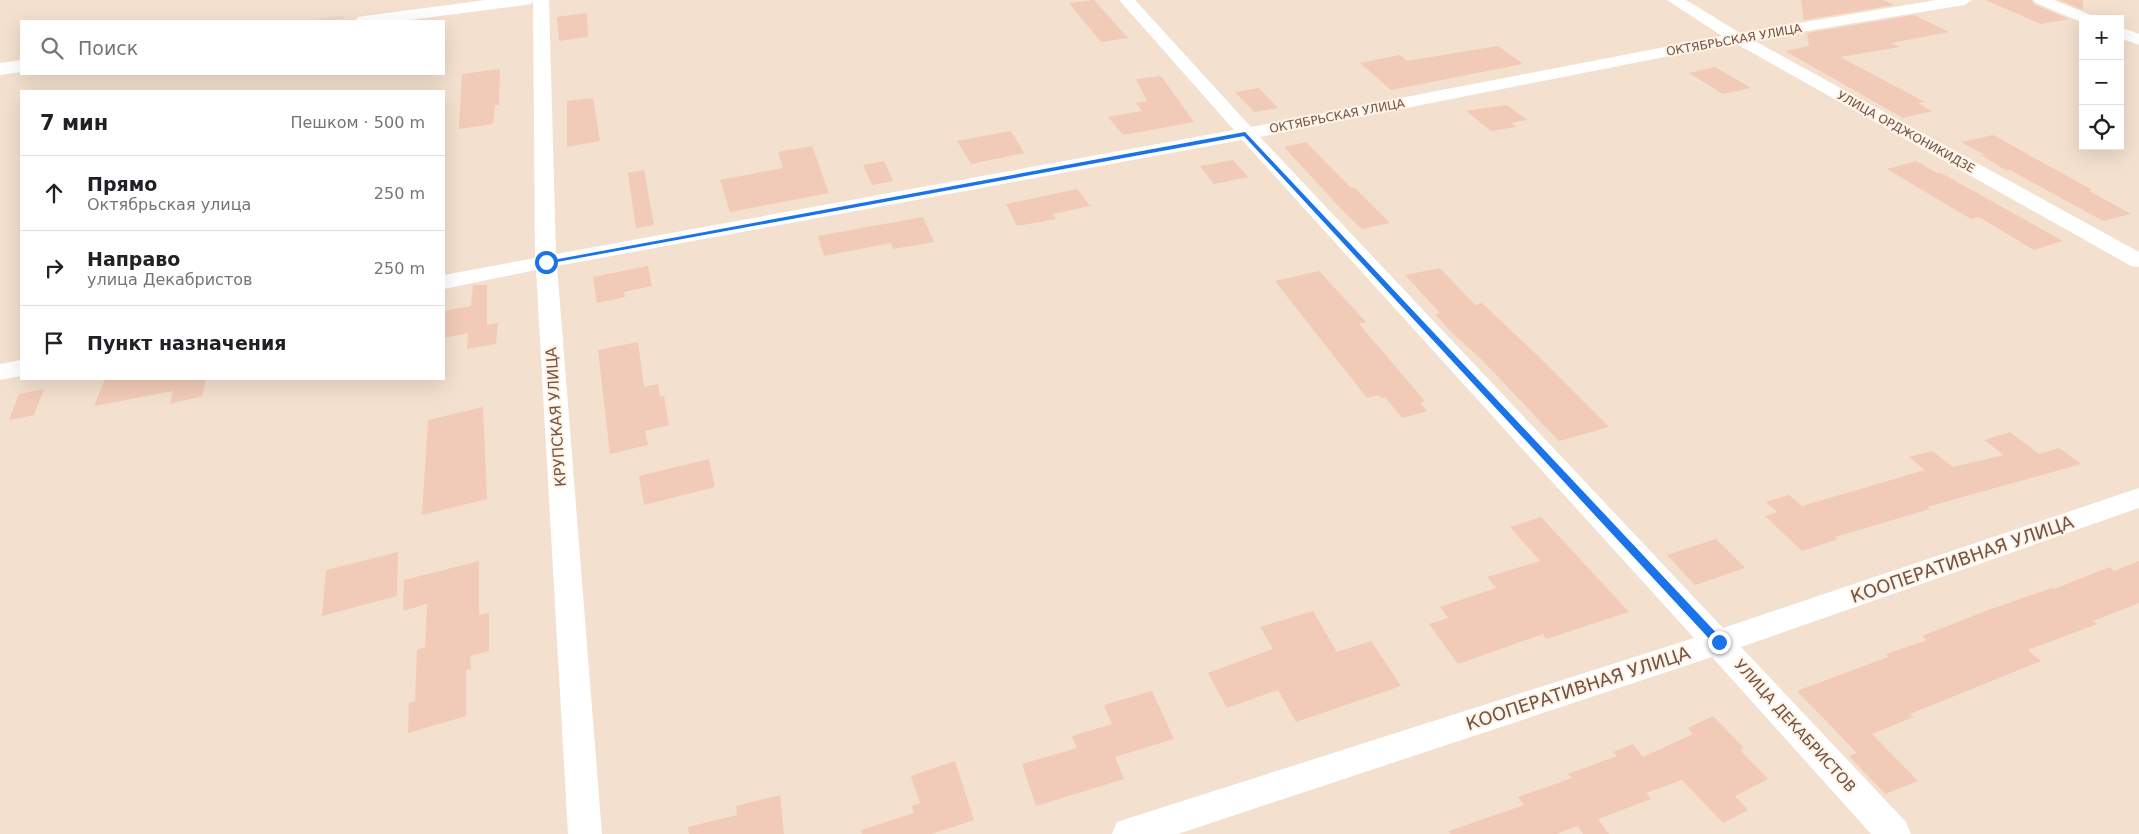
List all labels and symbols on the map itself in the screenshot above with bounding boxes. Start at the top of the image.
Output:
street label: ОКТЯБРЬСКАЯ УЛИЦА [1665,21,1804,59]
street label: УЛИЦА ОРДЖОНИКИДЗЕ [1835,88,1977,176]
street label: ОКТЯБРЬСКАЯ УЛИЦА [1268,96,1407,136]
route start [535,251,558,274]
street label: КРУПСКАЯ УЛИЦА [542,346,570,488]
street label: КООПЕРАТИВНАЯ УЛИЦА [1848,511,2077,607]
route end [1708,631,1731,654]
street label: КООПЕРАТИВНАЯ УЛИЦА [1463,642,1693,734]
street label: УЛИЦА ДЕКАБРИСТОВ [1731,656,1859,796]

